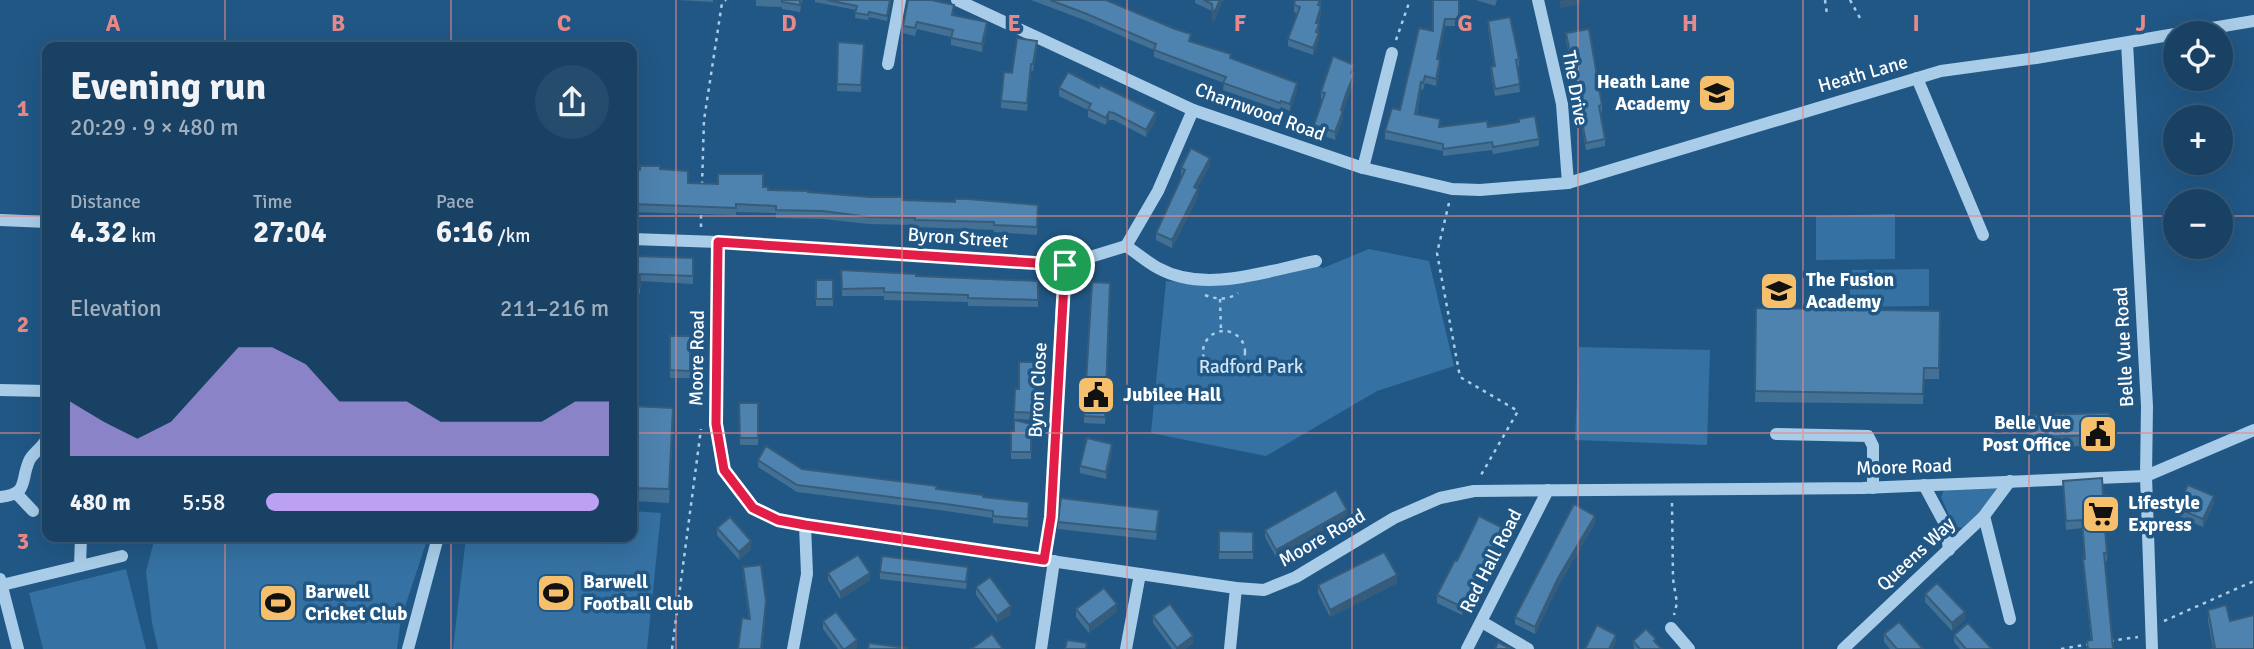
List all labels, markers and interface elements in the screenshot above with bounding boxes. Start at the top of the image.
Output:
text: A [106,9,121,38]
text: B [331,9,345,38]
text: C [557,9,571,38]
text: D [781,9,797,38]
text: E [1007,9,1021,38]
text: F [1234,9,1246,38]
text: G [1457,9,1473,38]
text: H [1682,9,1698,38]
text: I [1912,9,1920,38]
text: J [2136,9,2146,38]
map controls [2163,21,2233,259]
button: locate [2163,21,2233,91]
street label: The Drive [1557,49,1593,127]
street label: Heath Lane [1815,50,1911,98]
text: Evening run [70,63,266,110]
button: share [535,65,609,139]
place label: Heath Lane Academy [1597,70,1691,116]
school or university icon: Heath Lane Academy [1696,72,1738,114]
street label: Charnwood Road [1192,77,1328,147]
text: 1 [17,94,29,123]
button: + [2163,105,2233,175]
text: 20:29 · 9 × 480 m [70,113,239,142]
button: − [2163,189,2233,259]
text: Distance [70,190,141,214]
text: Time [253,190,292,214]
text: Pace [436,190,474,214]
text: 4.32 [70,214,127,251]
text: 27:04 [253,214,327,251]
text: 6:16 [436,214,493,251]
street label: Byron Street [907,223,1009,254]
text: km [127,224,156,248]
text: /km [493,224,530,248]
pin [1035,235,1095,295]
icon: arrive [1046,246,1084,284]
place label: The Fusion Academy [1806,268,1894,314]
school or university icon: The Fusion Academy [1758,270,1800,312]
street label: Belle Vue Road [2109,286,2139,408]
text: Elevation [70,294,162,323]
text: 211–216 m [500,294,609,323]
text: 2 [17,310,29,339]
street label: Moore Road [684,310,710,406]
street label: Byron Close [1024,342,1052,438]
park label: Radford Park [1199,355,1304,379]
public building icon: Jubilee Hall [1075,374,1117,416]
place label: Jubilee Hall [1123,383,1222,407]
place label: Belle Vue Post Office [1982,411,2071,457]
public building icon: Belle Vue Post Office [2077,413,2119,455]
street label: Moore Road [1856,453,1952,481]
text: 480 m [70,488,131,517]
text: 5:58 [182,488,225,517]
place label: Lifestyle Express [2128,491,2200,537]
supermarket icon: Lifestyle Express [2080,493,2122,535]
street label: Moore Road [1274,504,1370,572]
street label: Red Hall Road [1455,505,1527,617]
street label: Queens Way [1872,512,1960,596]
text: 3 [17,527,29,556]
place label: Barwell Football Club [583,570,693,616]
sports icon: Barwell Football Club [535,572,577,614]
place label: Barwell Cricket Club [305,580,407,626]
sports icon: Barwell Cricket Club [257,582,299,624]

